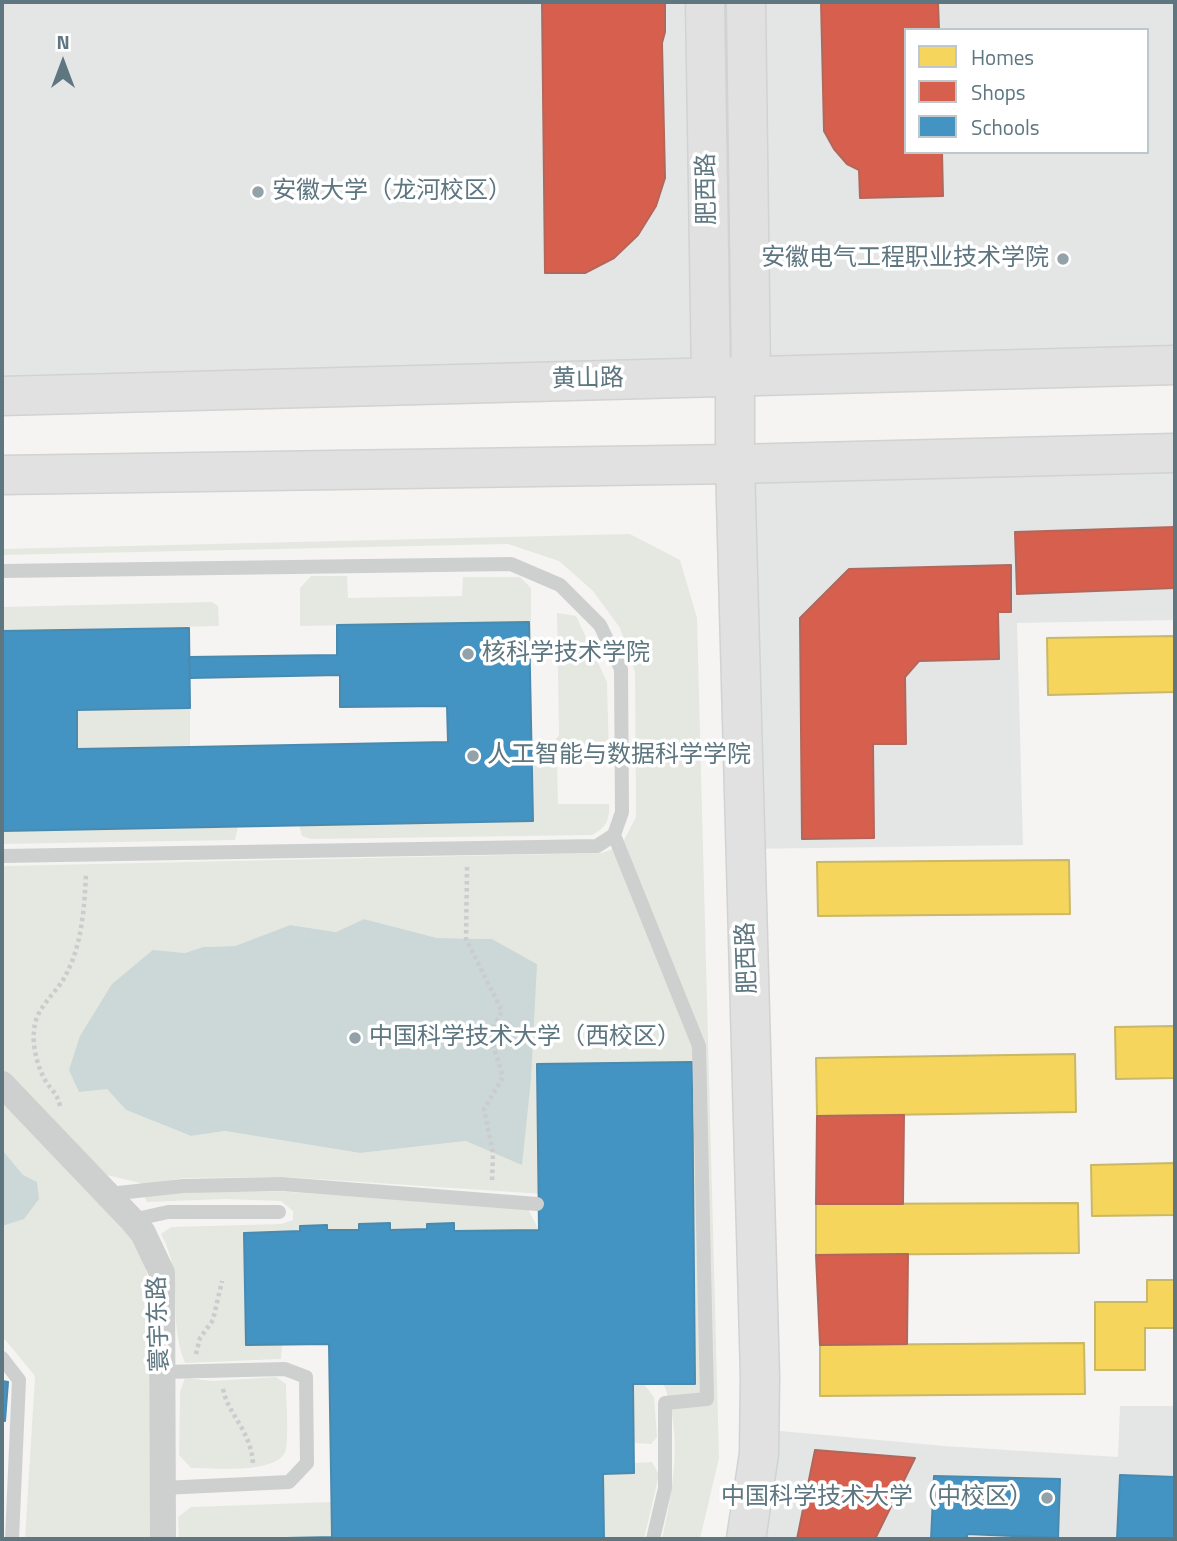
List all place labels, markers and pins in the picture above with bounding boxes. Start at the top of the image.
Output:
place label: 安徽大学（龙河校区） [272,178,512,206]
marker: 安徽大学（龙河校区） [250,184,266,200]
place label: 安徽电气工程职业技术学院 [761,245,1049,273]
marker: 安徽电气工程职业技术学院 [1055,251,1071,267]
place label: 核科学技术学院 [482,640,650,668]
marker: 核科学技术学院 [460,646,476,662]
place label: 人工智能与数据科学学院 [487,742,751,770]
marker: 人工智能与数据科学学院 [465,748,481,764]
place label: 中国科学技术大学（西校区） [369,1024,681,1052]
marker: 中国科学技术大学（西校区） [347,1030,363,1046]
place label: 中国科学技术大学（中校区） [721,1484,1033,1512]
marker: 中国科学技术大学（中校区） [1039,1490,1055,1506]

